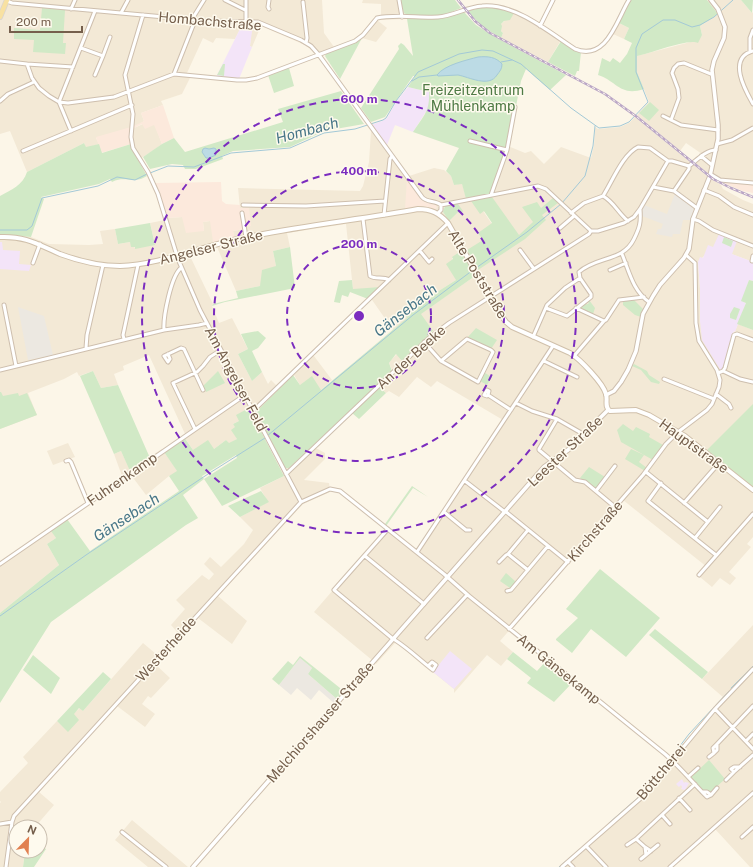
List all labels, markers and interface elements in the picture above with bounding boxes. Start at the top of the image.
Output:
scale bar [10,8,82,34]
street label: Hombachstraße [158,9,262,33]
text: 200 m [16,15,51,29]
park label: Freizeitzentrum Mühlenkamp [422,82,524,114]
text: 600 m [341,92,378,106]
water label: Hombach [274,113,340,147]
text: 400 m [341,164,378,178]
street label: Angelser Straße [158,226,264,268]
street label: Alte Poststraße [445,227,511,321]
text: 200 m [341,237,377,251]
water label: Gänsebach [370,280,440,340]
centre of rings [352,309,366,323]
street label: An der Beeke [373,322,449,392]
street label: Am Angelser Feld [202,324,270,434]
street label: Leester Straße [524,412,606,490]
street label: Hauptstraße [656,416,732,476]
street label: Fuhrenkamp [84,449,160,509]
water label: Gänsebach [90,489,162,545]
street label: Kirchstraße [564,497,626,565]
street label: Westerheide [133,613,199,685]
street label: Am Gänsekamp [514,631,604,707]
street label: Melchiorshauser Straße [263,658,377,786]
street label: Böttcherei [633,741,689,803]
north arrow [8,819,48,859]
text: N [26,823,38,837]

